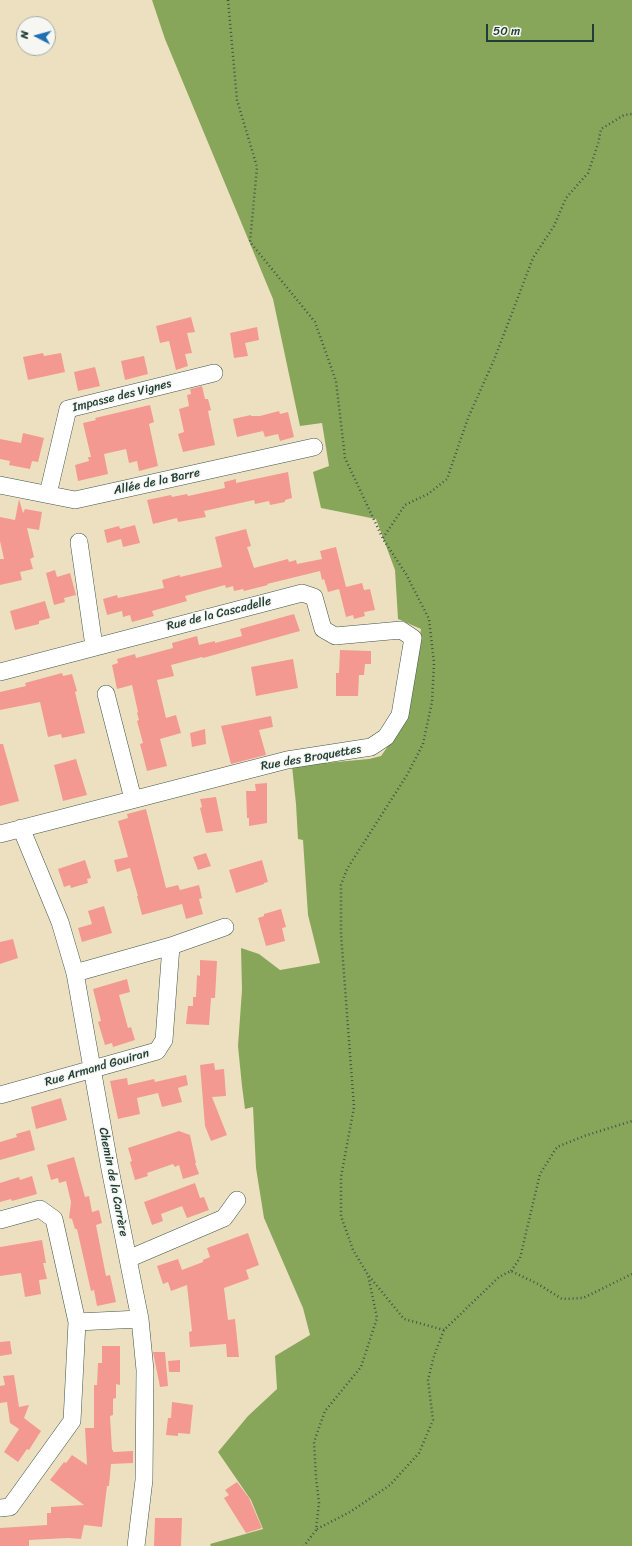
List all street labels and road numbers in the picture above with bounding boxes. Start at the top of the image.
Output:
street label: Impasse des Vignes [71,377,173,415]
street label: Allée de la Barre [112,466,202,498]
street label: Rue de la Cascadelle [165,594,273,634]
street label: Rue des Broquettes [260,742,362,774]
street label: Rue Armand Gouiran [43,1046,151,1090]
street label: Chemin de la Carrère [95,1126,131,1238]

